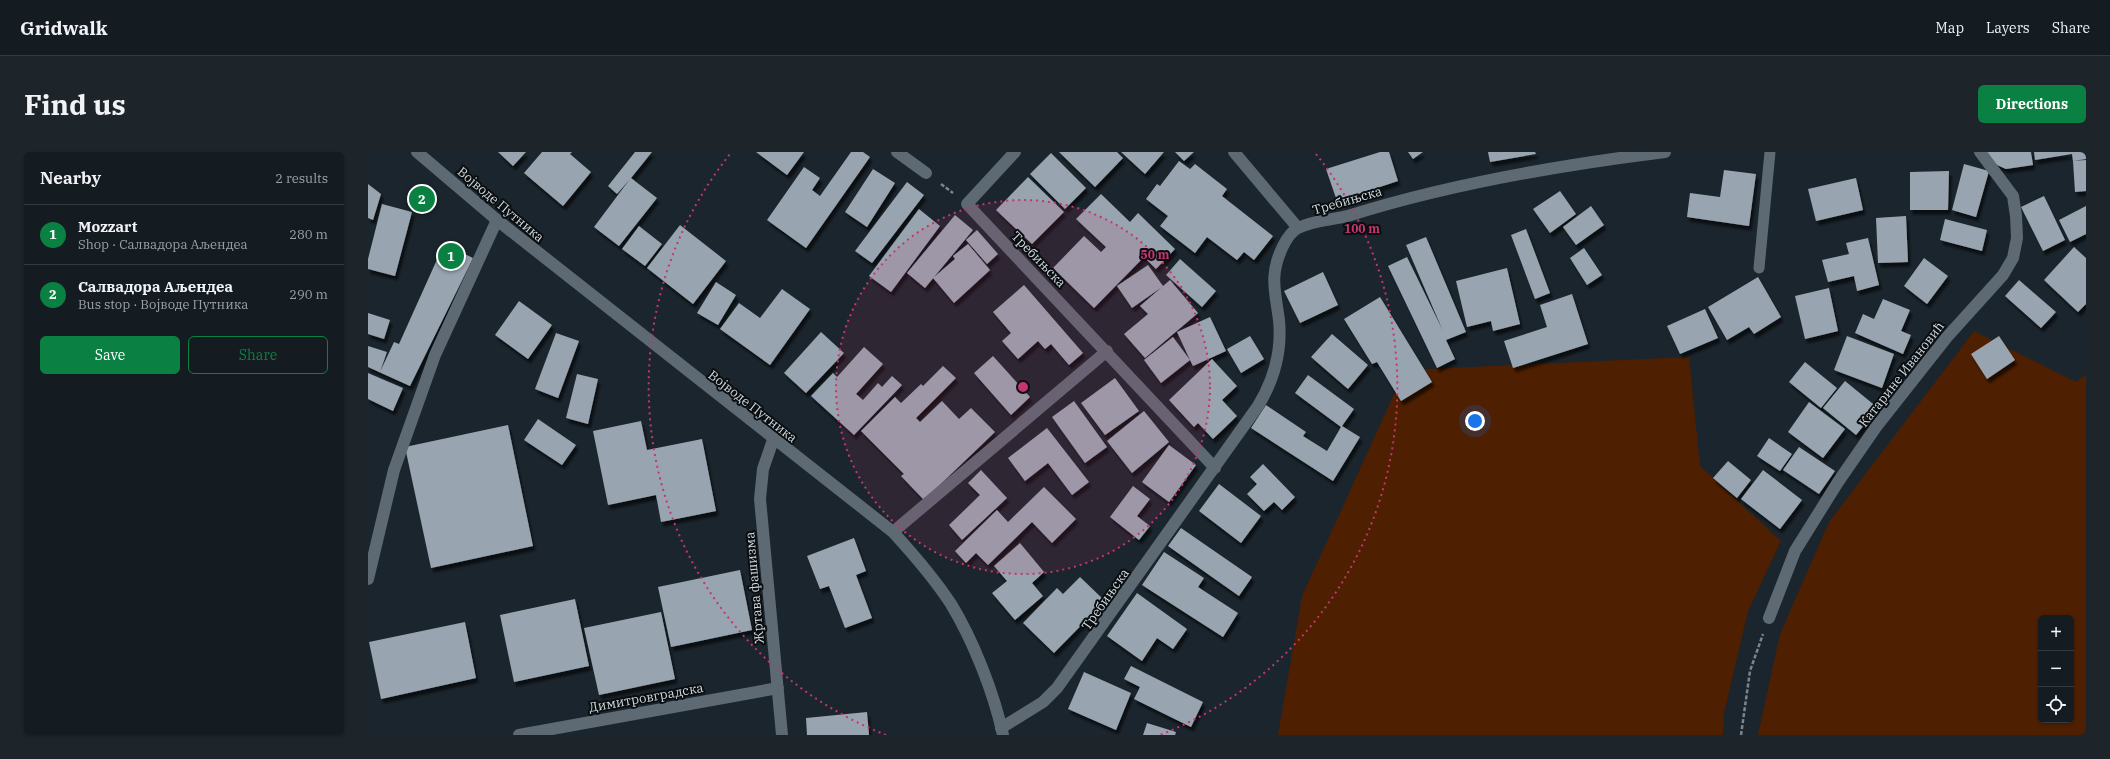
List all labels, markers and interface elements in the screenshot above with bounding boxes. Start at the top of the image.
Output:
text: Gridwalk [20,16,107,40]
text: Map [1936,19,1964,37]
text: Layers [1986,19,2030,37]
text: Share [2052,19,2090,37]
button: Directions [1978,85,2086,123]
text: Find us [24,86,126,123]
street label: Војводе Путника [454,163,548,246]
text: Nearby [40,167,101,189]
text: 2 results [275,170,328,187]
street label: Требињска [1310,182,1384,218]
pin: 2 [409,184,435,214]
text: Mozzart [78,217,137,236]
text: 100 m [1344,221,1380,236]
text: 1 [49,226,57,243]
text: 280 m [289,226,328,243]
street label: Требињска [1008,228,1070,291]
text: Shop · Салвадора Аљендеа [78,236,248,253]
pin: 1 [438,241,464,271]
text: 50 m [1141,247,1170,262]
text: Салвадора Аљендеа [78,277,233,296]
text: 2 [49,286,57,303]
text: 290 m [289,286,328,303]
text: Bus stop · Војводе Путника [78,296,248,313]
street label: Катарине Ивановић [1855,318,1948,430]
button: Save [40,336,180,374]
button: Share [188,336,328,374]
street label: Војводе Путника [705,366,800,446]
centre of rings [1016,380,1030,394]
your location [1465,411,1485,431]
street label: Жртава фашизма [741,531,768,645]
street label: Требињска [1078,565,1133,633]
map controls [2038,615,2074,723]
button: + [2038,615,2074,651]
button: − [2038,651,2074,687]
street label: Димитровградска [587,679,705,716]
button: locate [2038,687,2074,723]

